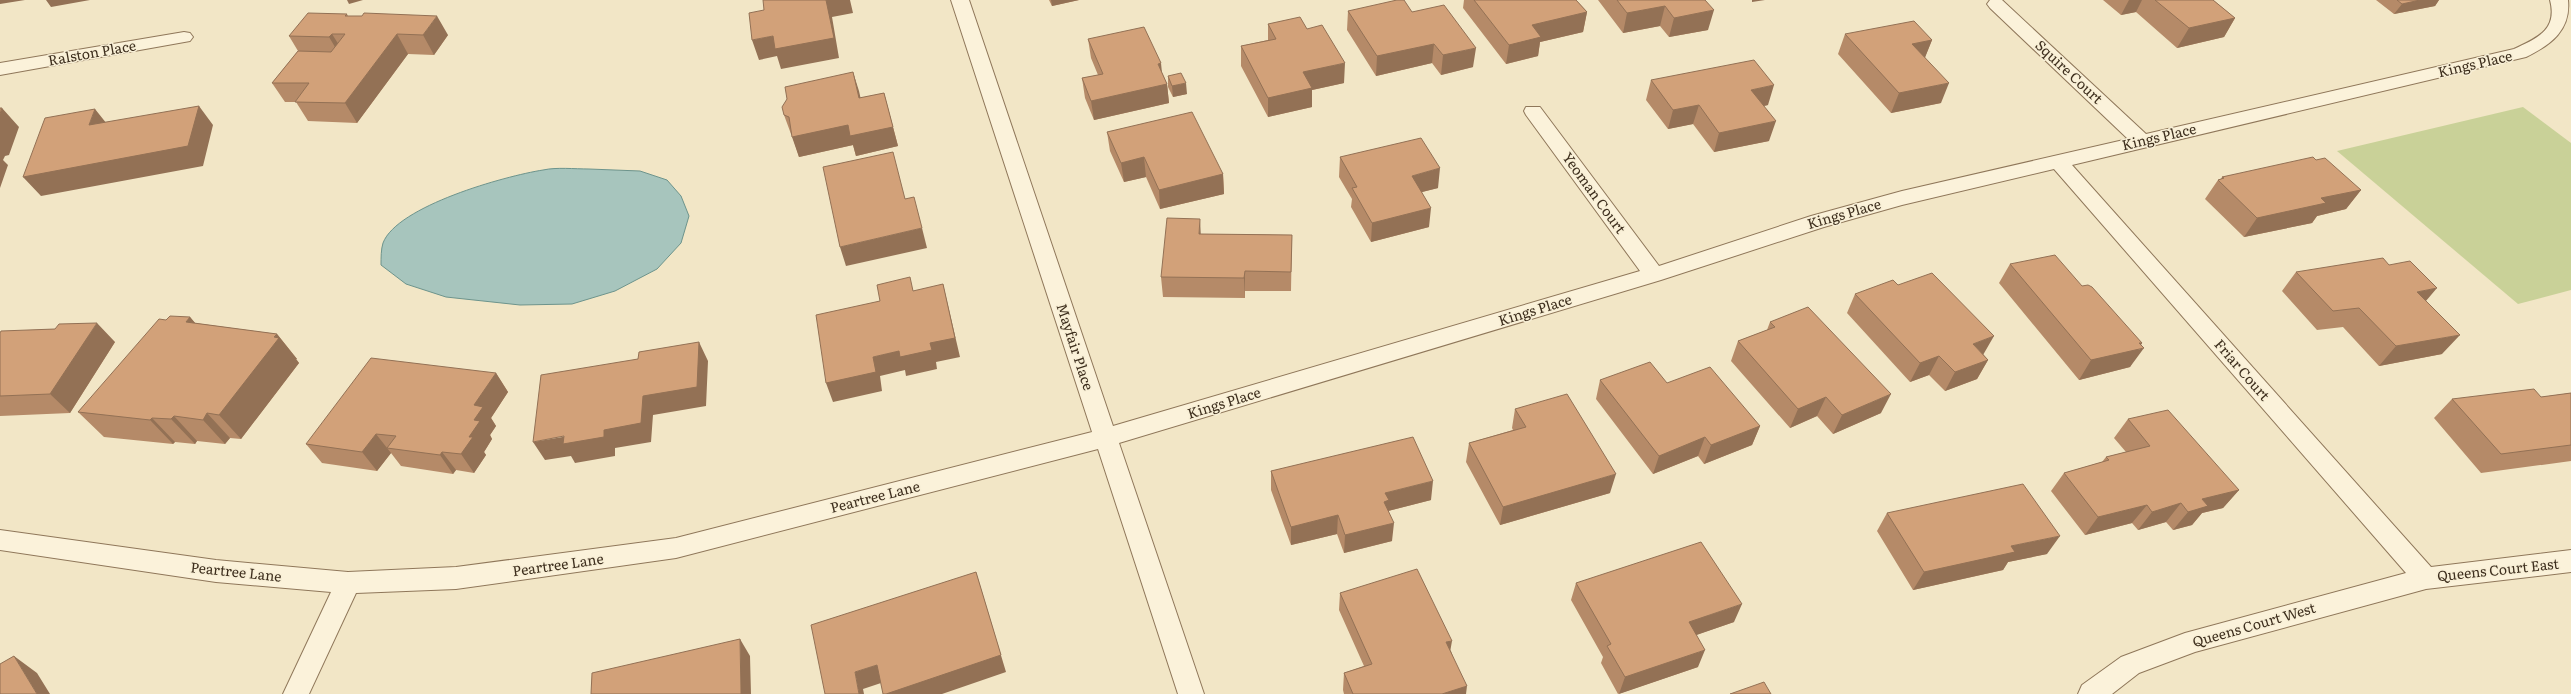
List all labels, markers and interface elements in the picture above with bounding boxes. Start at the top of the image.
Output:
street label: Ralston Place [46,34,137,70]
street label: Squire Court [2031,35,2108,108]
street label: Kings Place [2436,45,2514,81]
street label: Kings Place [2120,118,2198,154]
street label: Yeoman Court [1558,148,1631,237]
street label: Kings Place [1804,193,1883,233]
street label: Kings Place [1495,288,1574,330]
street label: Mayfair Place [1052,301,1099,393]
street label: Friar Court [2210,334,2275,405]
street label: Kings Place [1184,381,1263,423]
street label: Peartree Lane [828,475,922,517]
street label: Peartree Lane [511,548,605,580]
street label: Queens Court East [2436,553,2560,585]
street label: Peartree Lane [189,556,283,586]
street label: Queens Court West [2190,597,2318,651]

